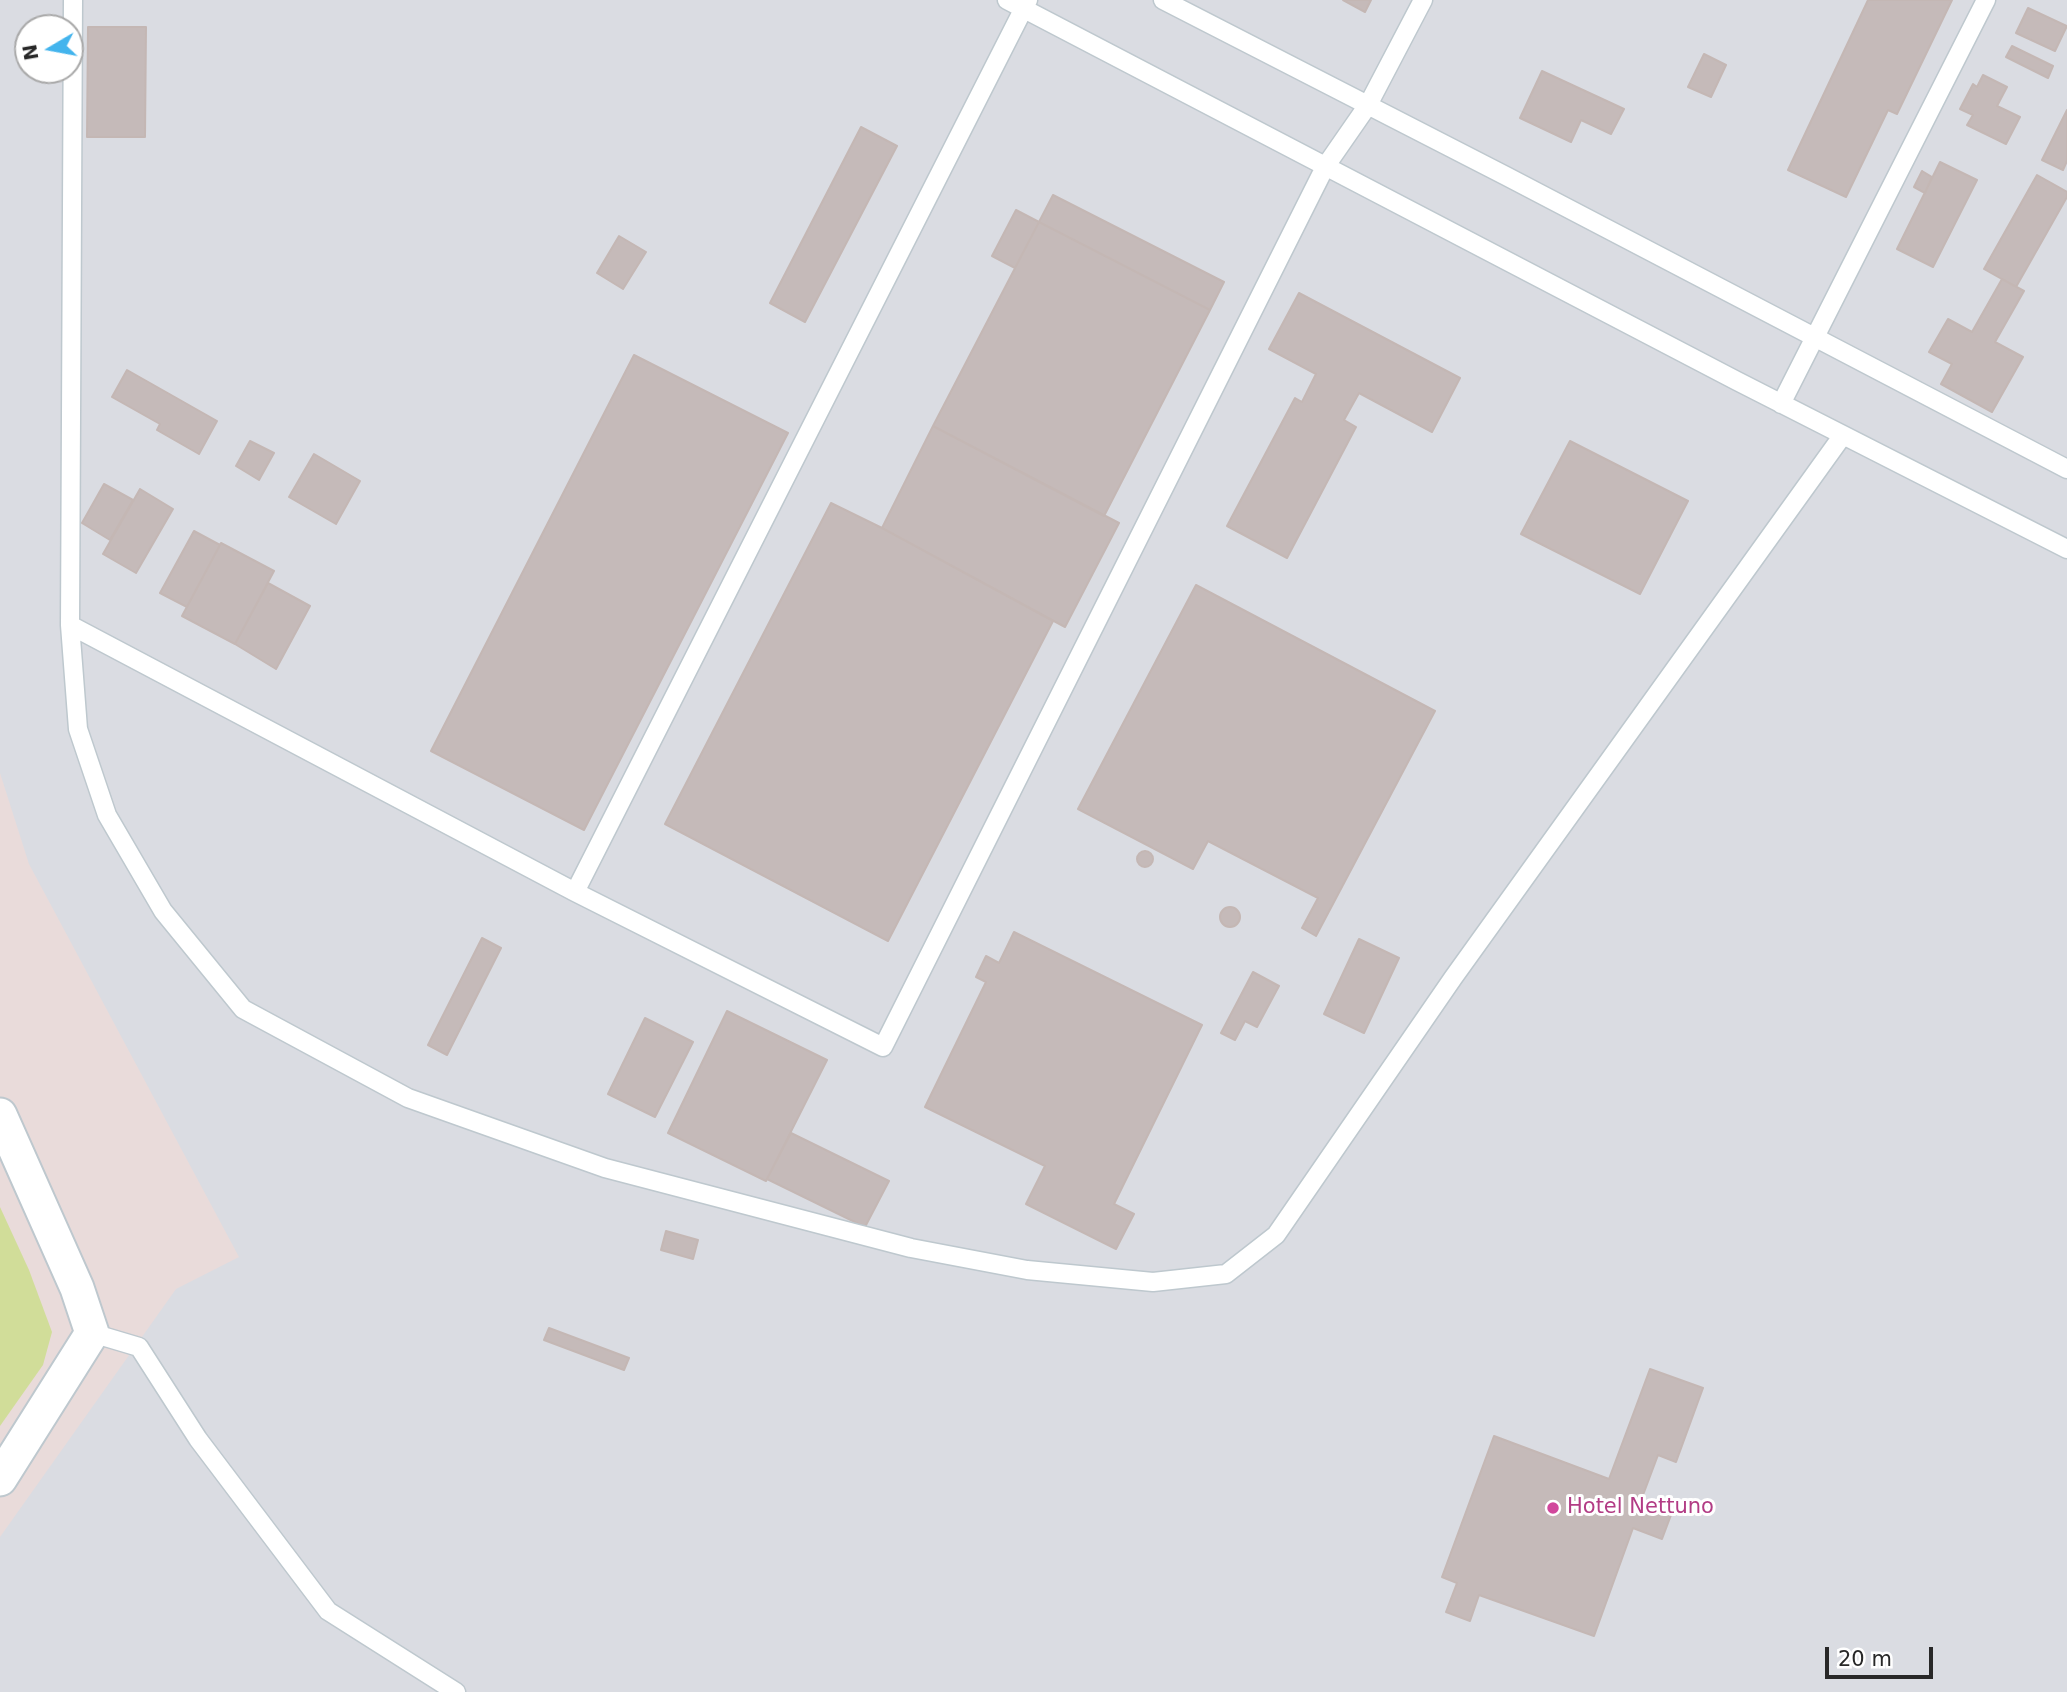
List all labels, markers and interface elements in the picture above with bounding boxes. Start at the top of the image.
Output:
north arrow [14,14,84,84]
text: N [18,43,43,62]
place label: Hotel Nettuno [1567,1495,1714,1521]
marker: Hotel Nettuno [1545,1500,1561,1516]
scale bar [1829,1632,1938,1676]
text: 20 m [1838,1647,1892,1671]

